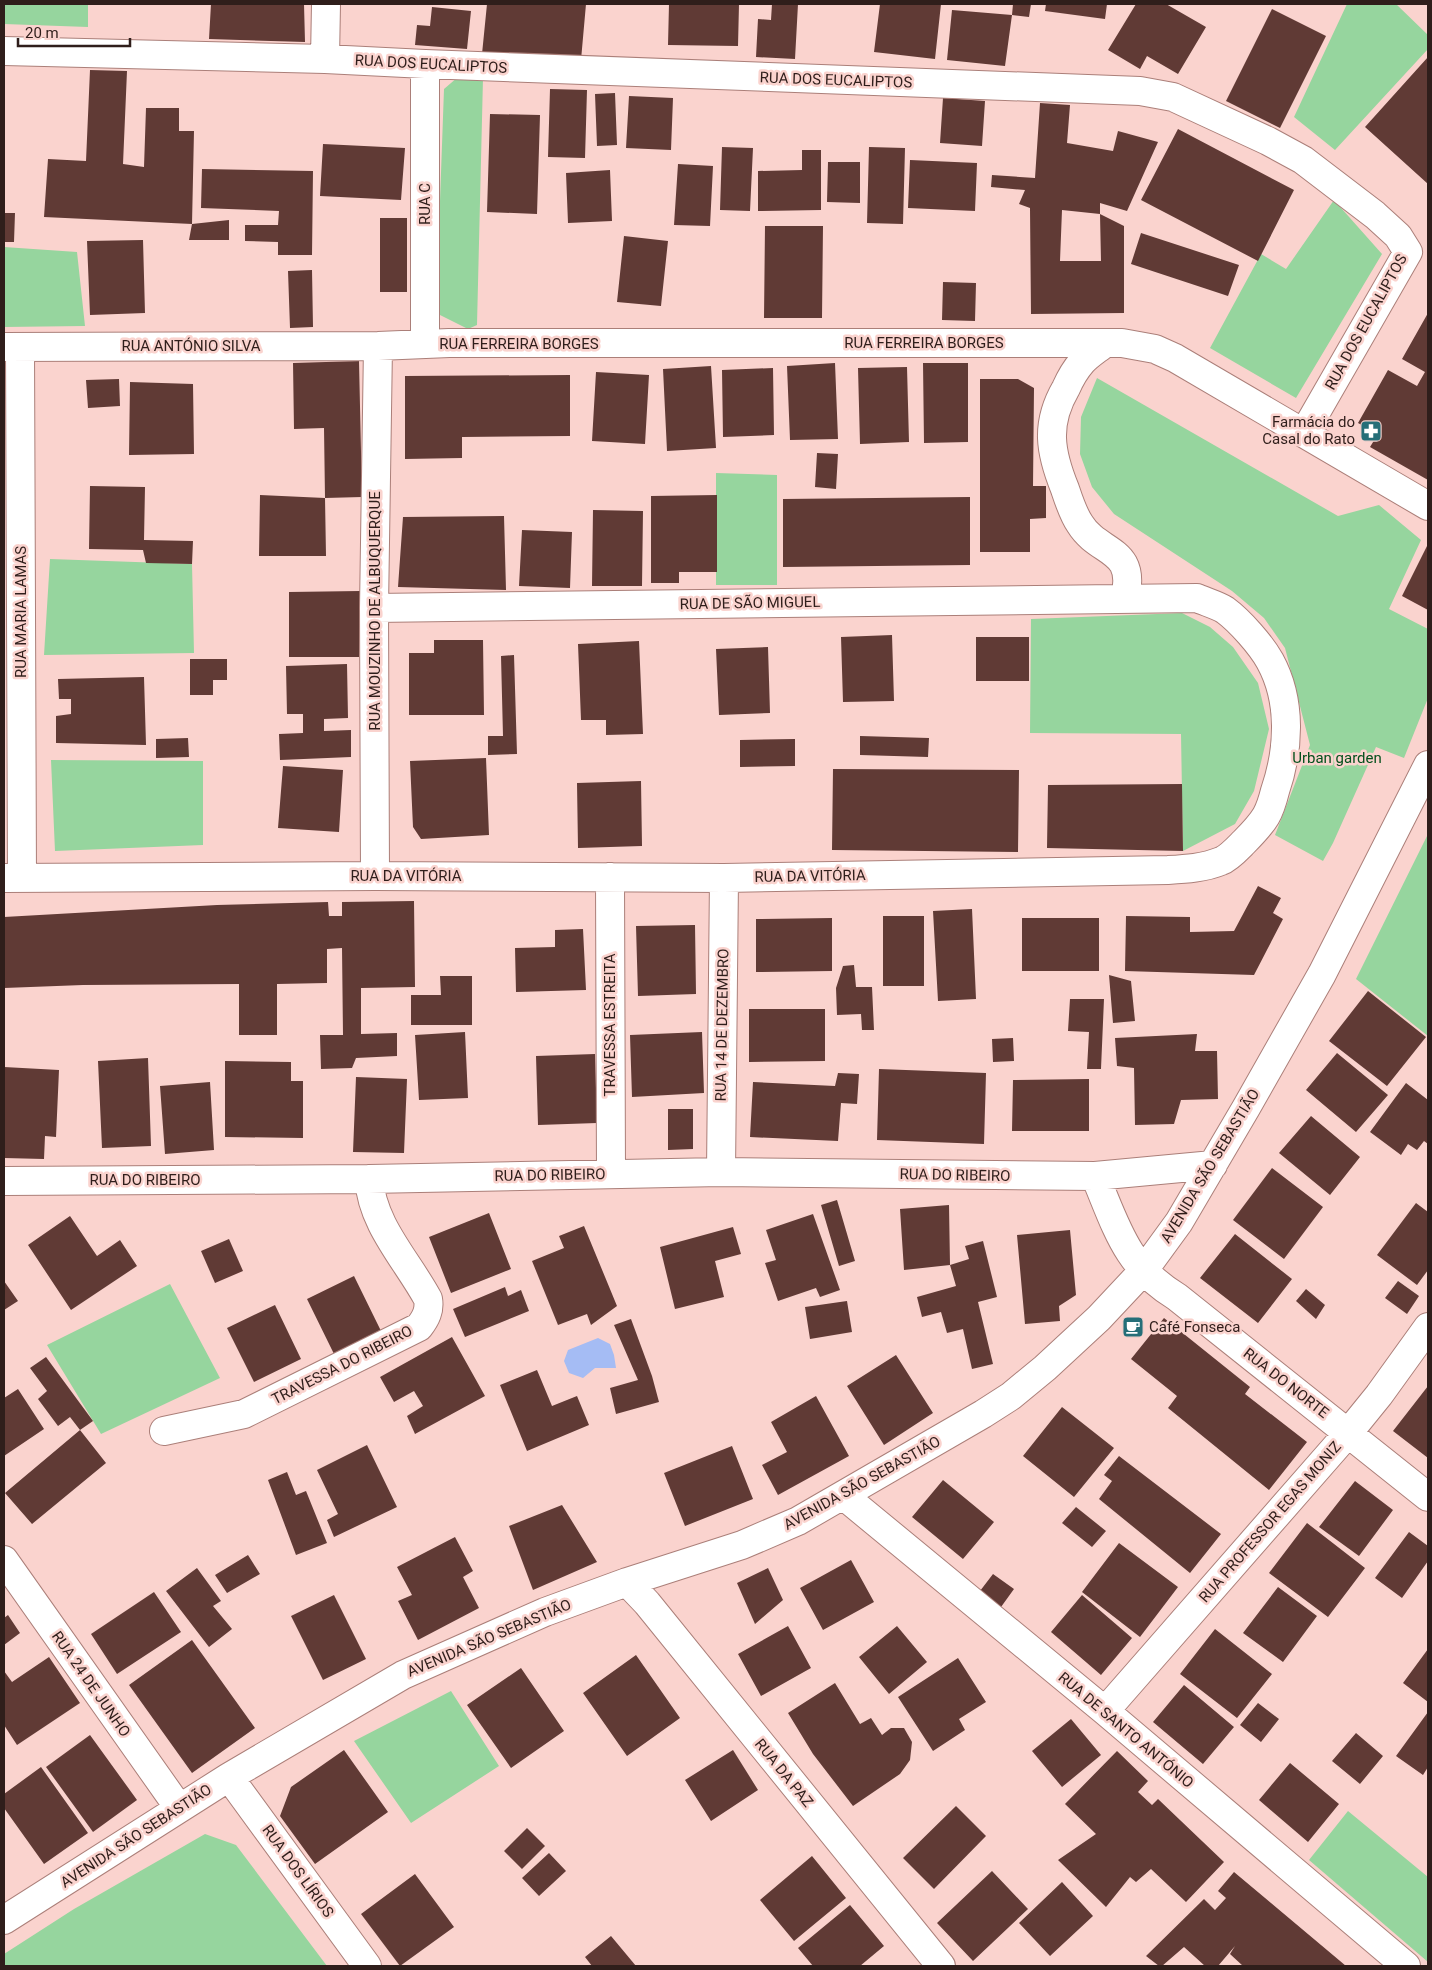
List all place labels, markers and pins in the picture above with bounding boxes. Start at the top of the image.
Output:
place label: Farmácia do Casal do Rato [1262,413,1355,448]
pharmacy icon: Farmácia do Casal do Rato [1359,419,1383,443]
cafe icon: Café Fonseca [1121,1315,1145,1339]
place label: Café Fonseca [1149,1318,1240,1336]

